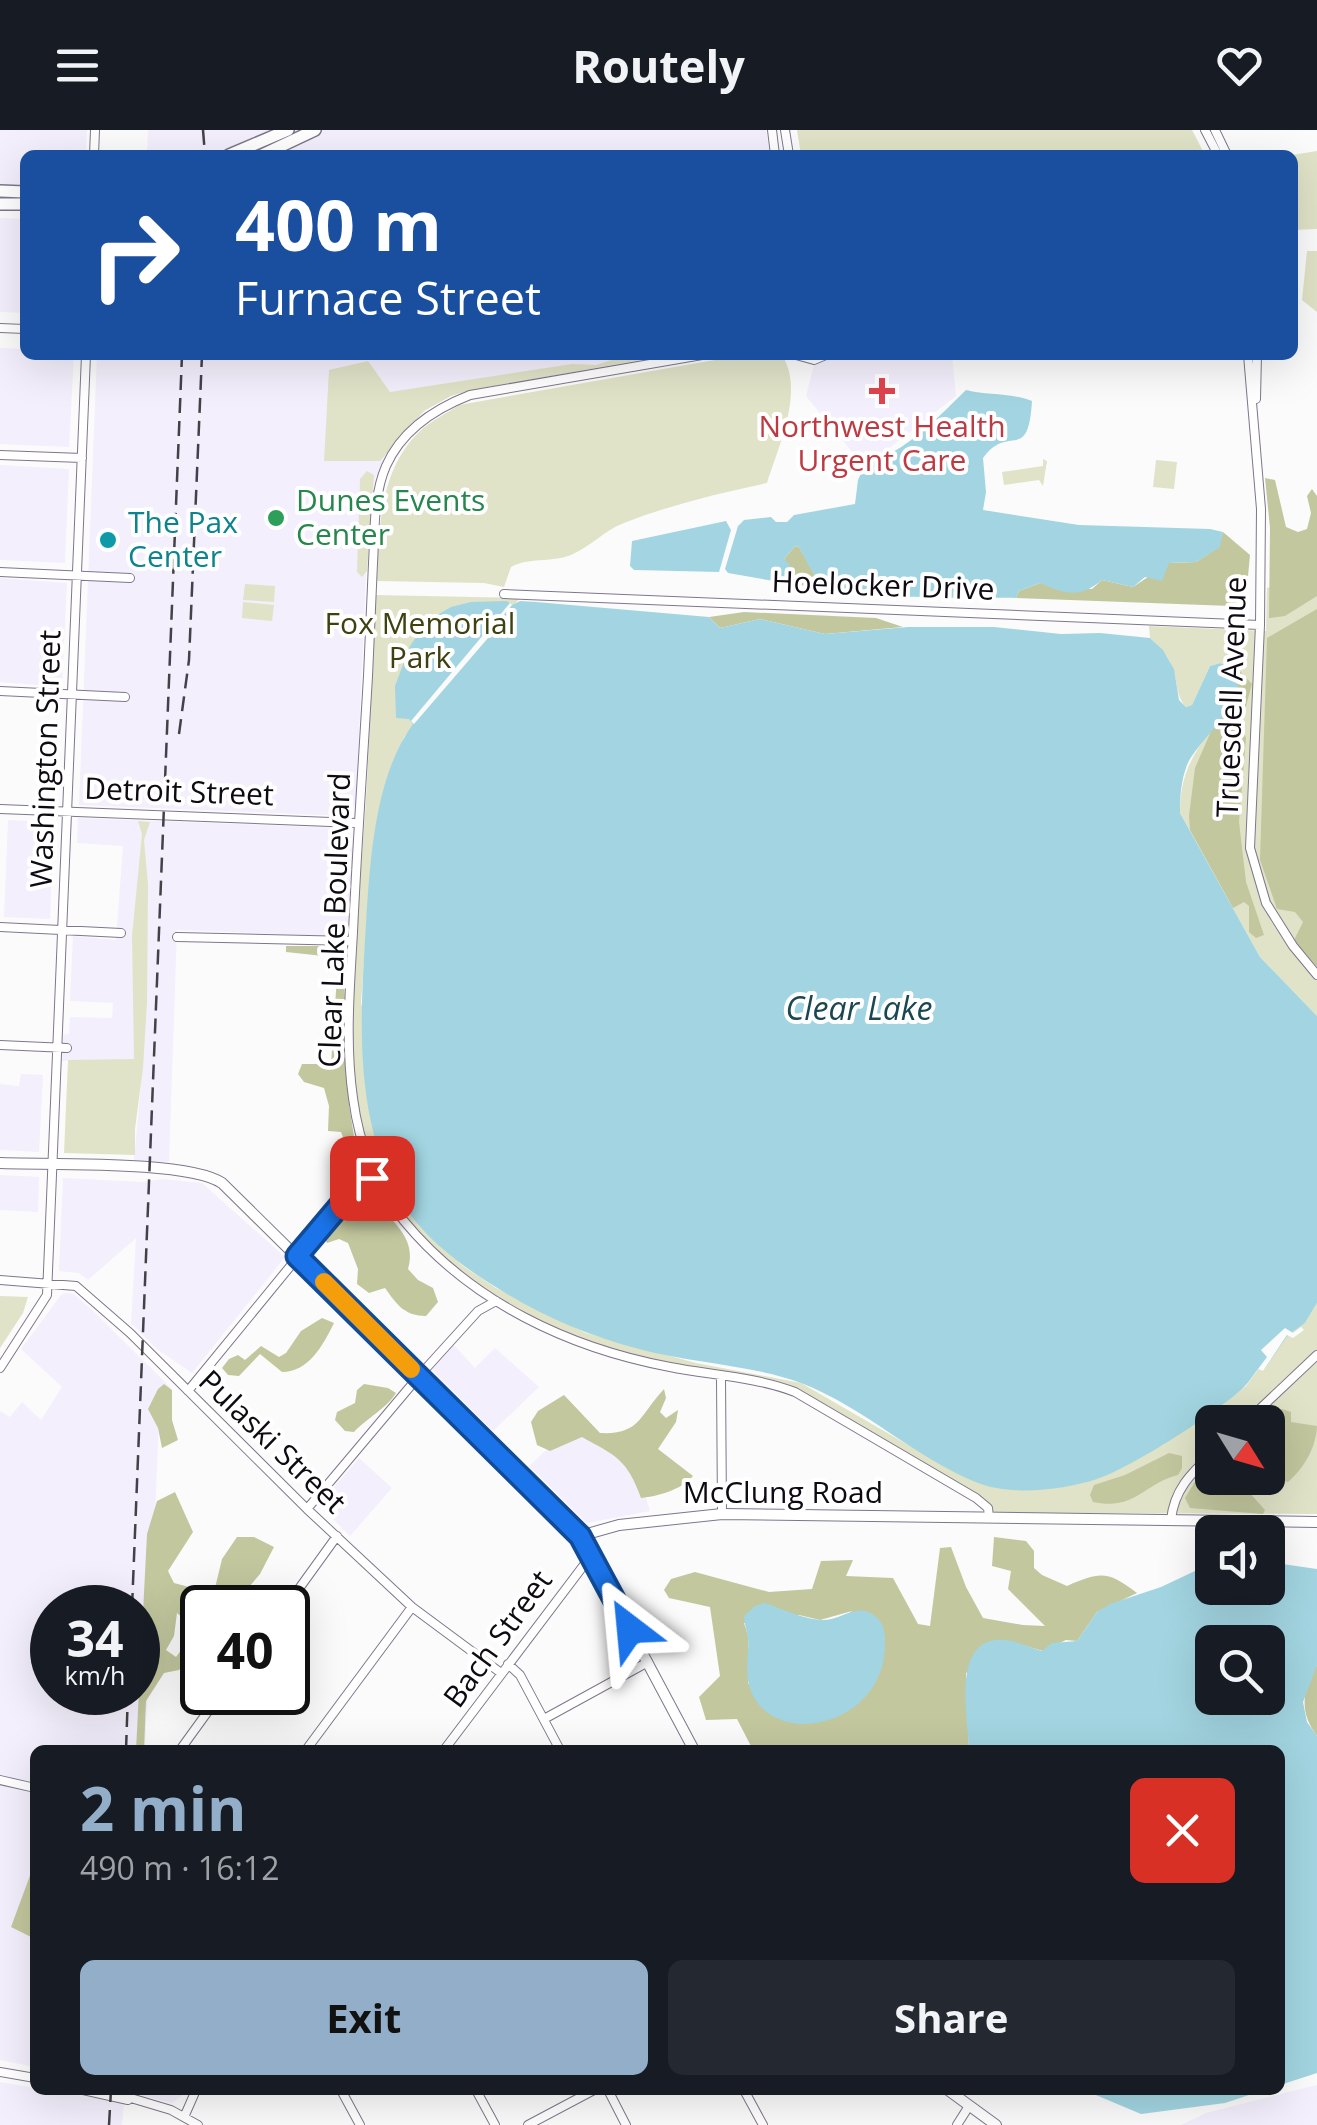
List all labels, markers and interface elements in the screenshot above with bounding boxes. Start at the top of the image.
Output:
text: Routely [572,35,745,96]
icon: menu [50,38,105,93]
icon: heart [1212,38,1267,93]
text: 400 m [235,176,442,272]
icon: right [70,190,200,320]
text: Furnace Street [235,267,541,328]
marker: Northwest Health Urgent Care [869,378,895,404]
place label: Northwest Health Urgent Care [758,405,1006,480]
place label: Dunes Events Center [296,479,485,554]
place label: The Pax Center [128,501,238,576]
marker: Dunes Events Center [265,507,287,529]
marker: The Pax Center [97,529,119,551]
street label: Hoelocker Drive [771,560,995,609]
street label: Truesdell Avenue [1206,576,1255,818]
park label: Fox Memorial Park [325,602,515,677]
street label: Washington Street [20,629,69,889]
street label: Detroit Street [84,767,274,814]
street label: Clear Lake Boulevard [308,772,359,1068]
water label: Clear Lake [786,986,932,1029]
pin [330,1136,415,1221]
icon: arrive [345,1151,400,1206]
street label: Pulaski Street [190,1360,356,1522]
north arrow [1195,1405,1285,1495]
map controls [1195,1405,1285,1715]
street label: McClung Road [683,1471,883,1512]
button: sound [1195,1515,1285,1605]
street label: Bach Street [433,1561,561,1715]
position arrow [578,1577,682,1681]
speed limit sign: 40 [180,1585,310,1715]
text: 34 [66,1604,124,1672]
button: search [1195,1625,1285,1715]
text: km/h [65,1658,125,1692]
text: 2 min [80,1767,247,1849]
button: close [1130,1778,1235,1883]
text: 490 m · 16:12 [80,1846,279,1889]
button: Exit [80,1960,648,2075]
button: Share [668,1960,1235,2075]

